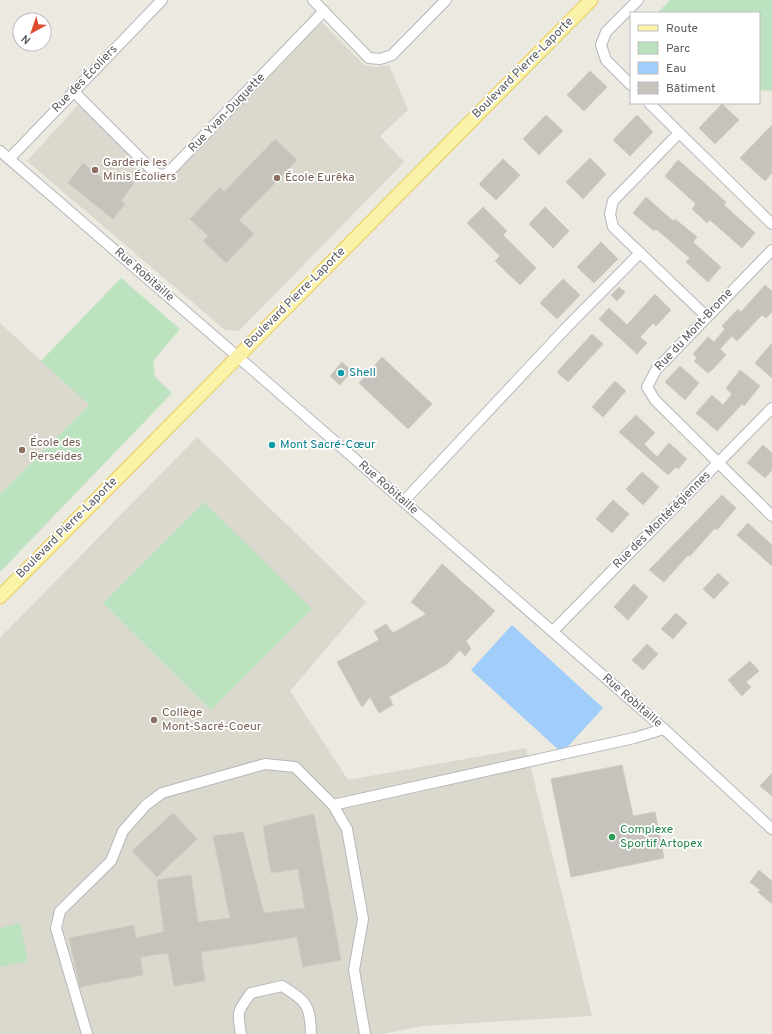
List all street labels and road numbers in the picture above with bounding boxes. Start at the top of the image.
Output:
street label: Boulevard Pierre-Laporte [469,14,577,122]
street label: Rue des Écoliers [49,42,121,116]
street label: Rue Yvan-Duquette [185,70,269,156]
street label: Boulevard Pierre-Laporte [241,244,349,352]
street label: Rue Robitaille [111,245,177,305]
street label: Rue du Mont-Brome [652,285,736,375]
street label: Rue Robitaille [355,458,421,518]
street label: Rue des Montérégiennes [610,468,714,572]
street label: Boulevard Pierre-Laporte [13,474,121,582]
street label: Rue Robitaille [599,671,665,731]

